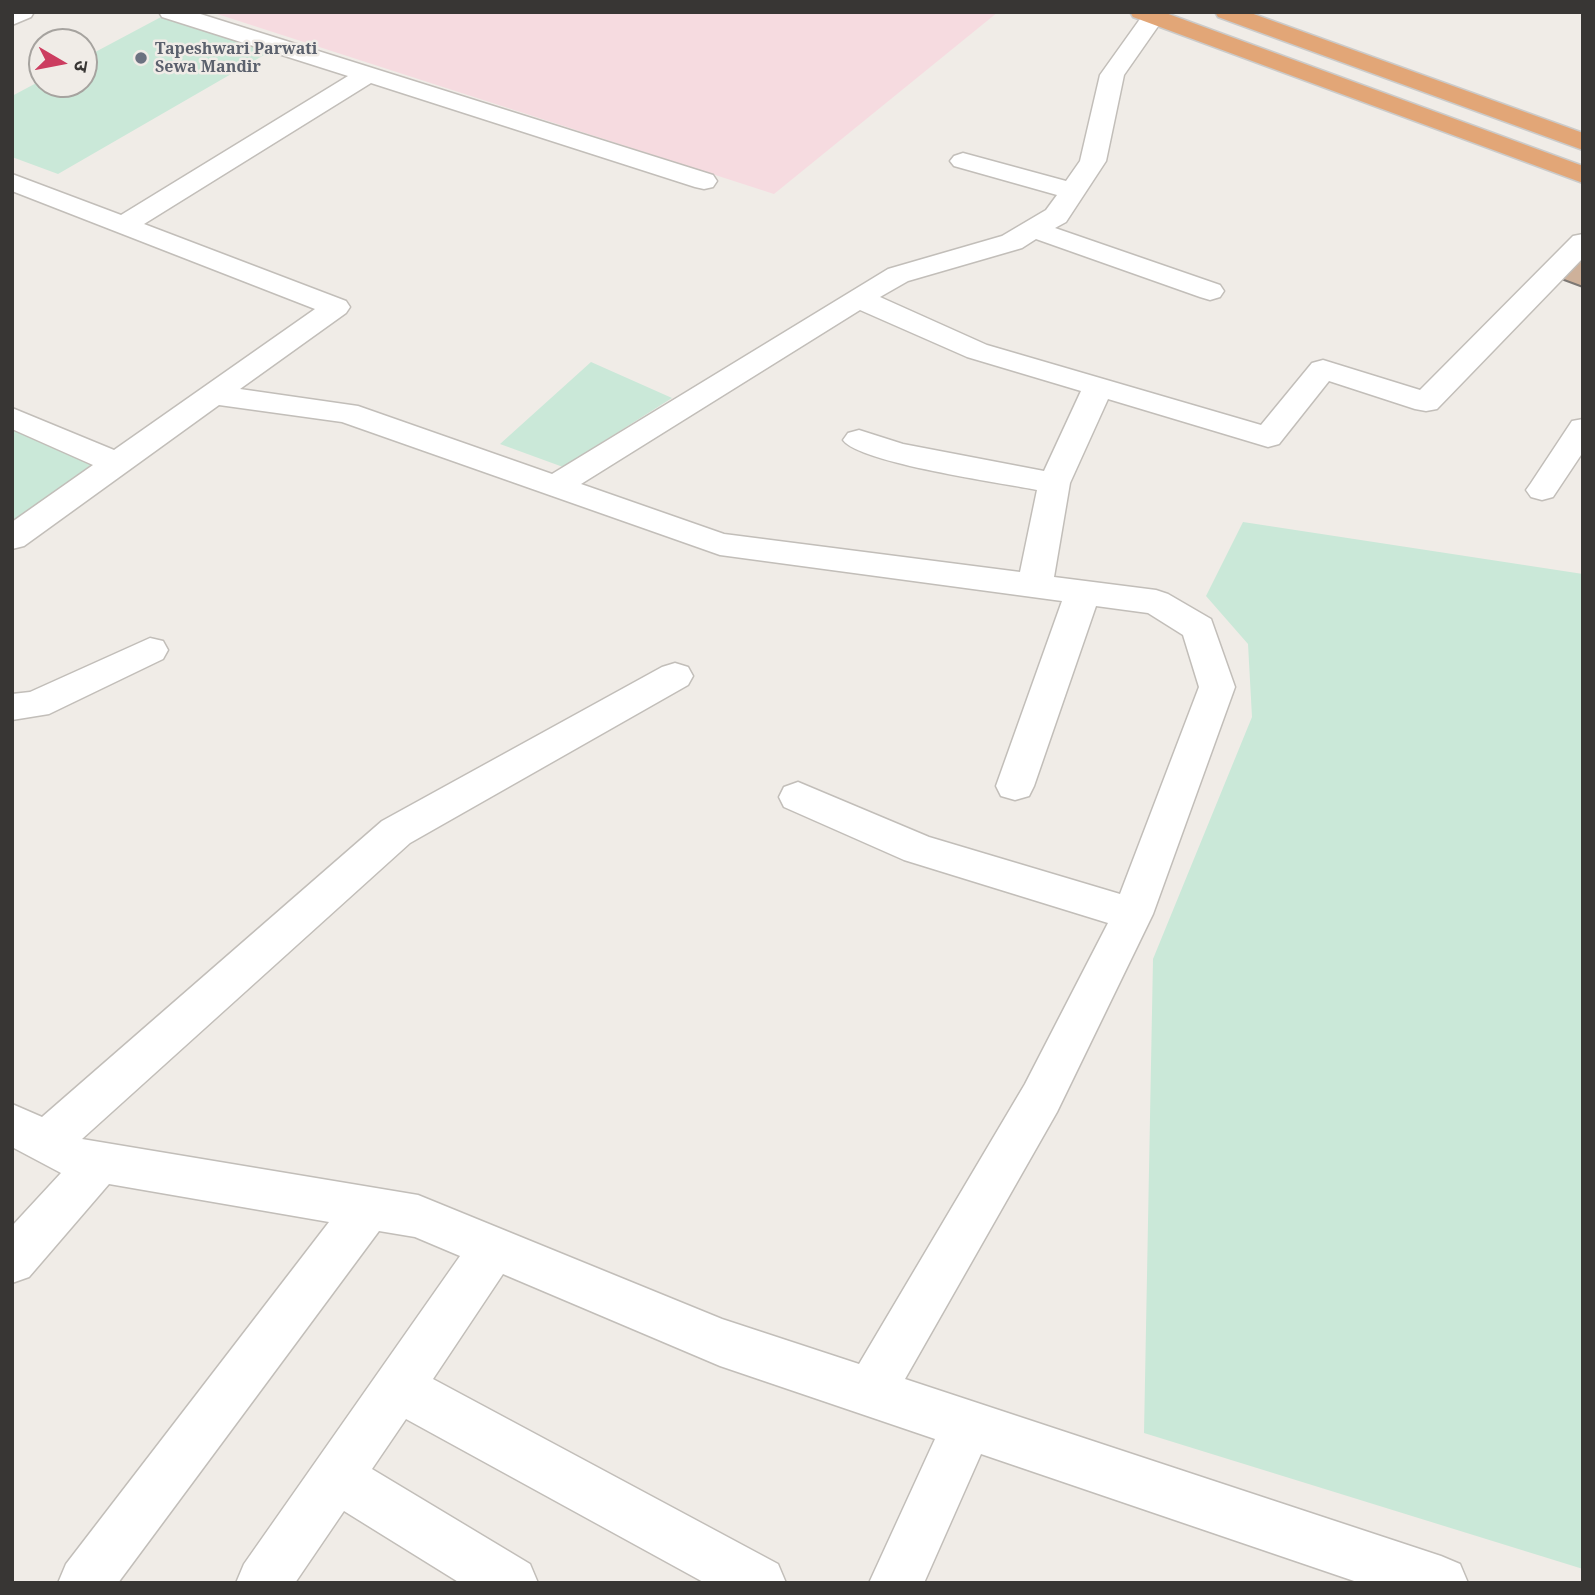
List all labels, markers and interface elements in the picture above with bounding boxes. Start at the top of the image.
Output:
north arrow [28,28,98,98]
place label: Tapeshwari Parwati Sewa Mandir [155,39,317,77]
marker: Tapeshwari Parwati Sewa Mandir [133,50,149,66]
text: उ [68,59,95,74]

